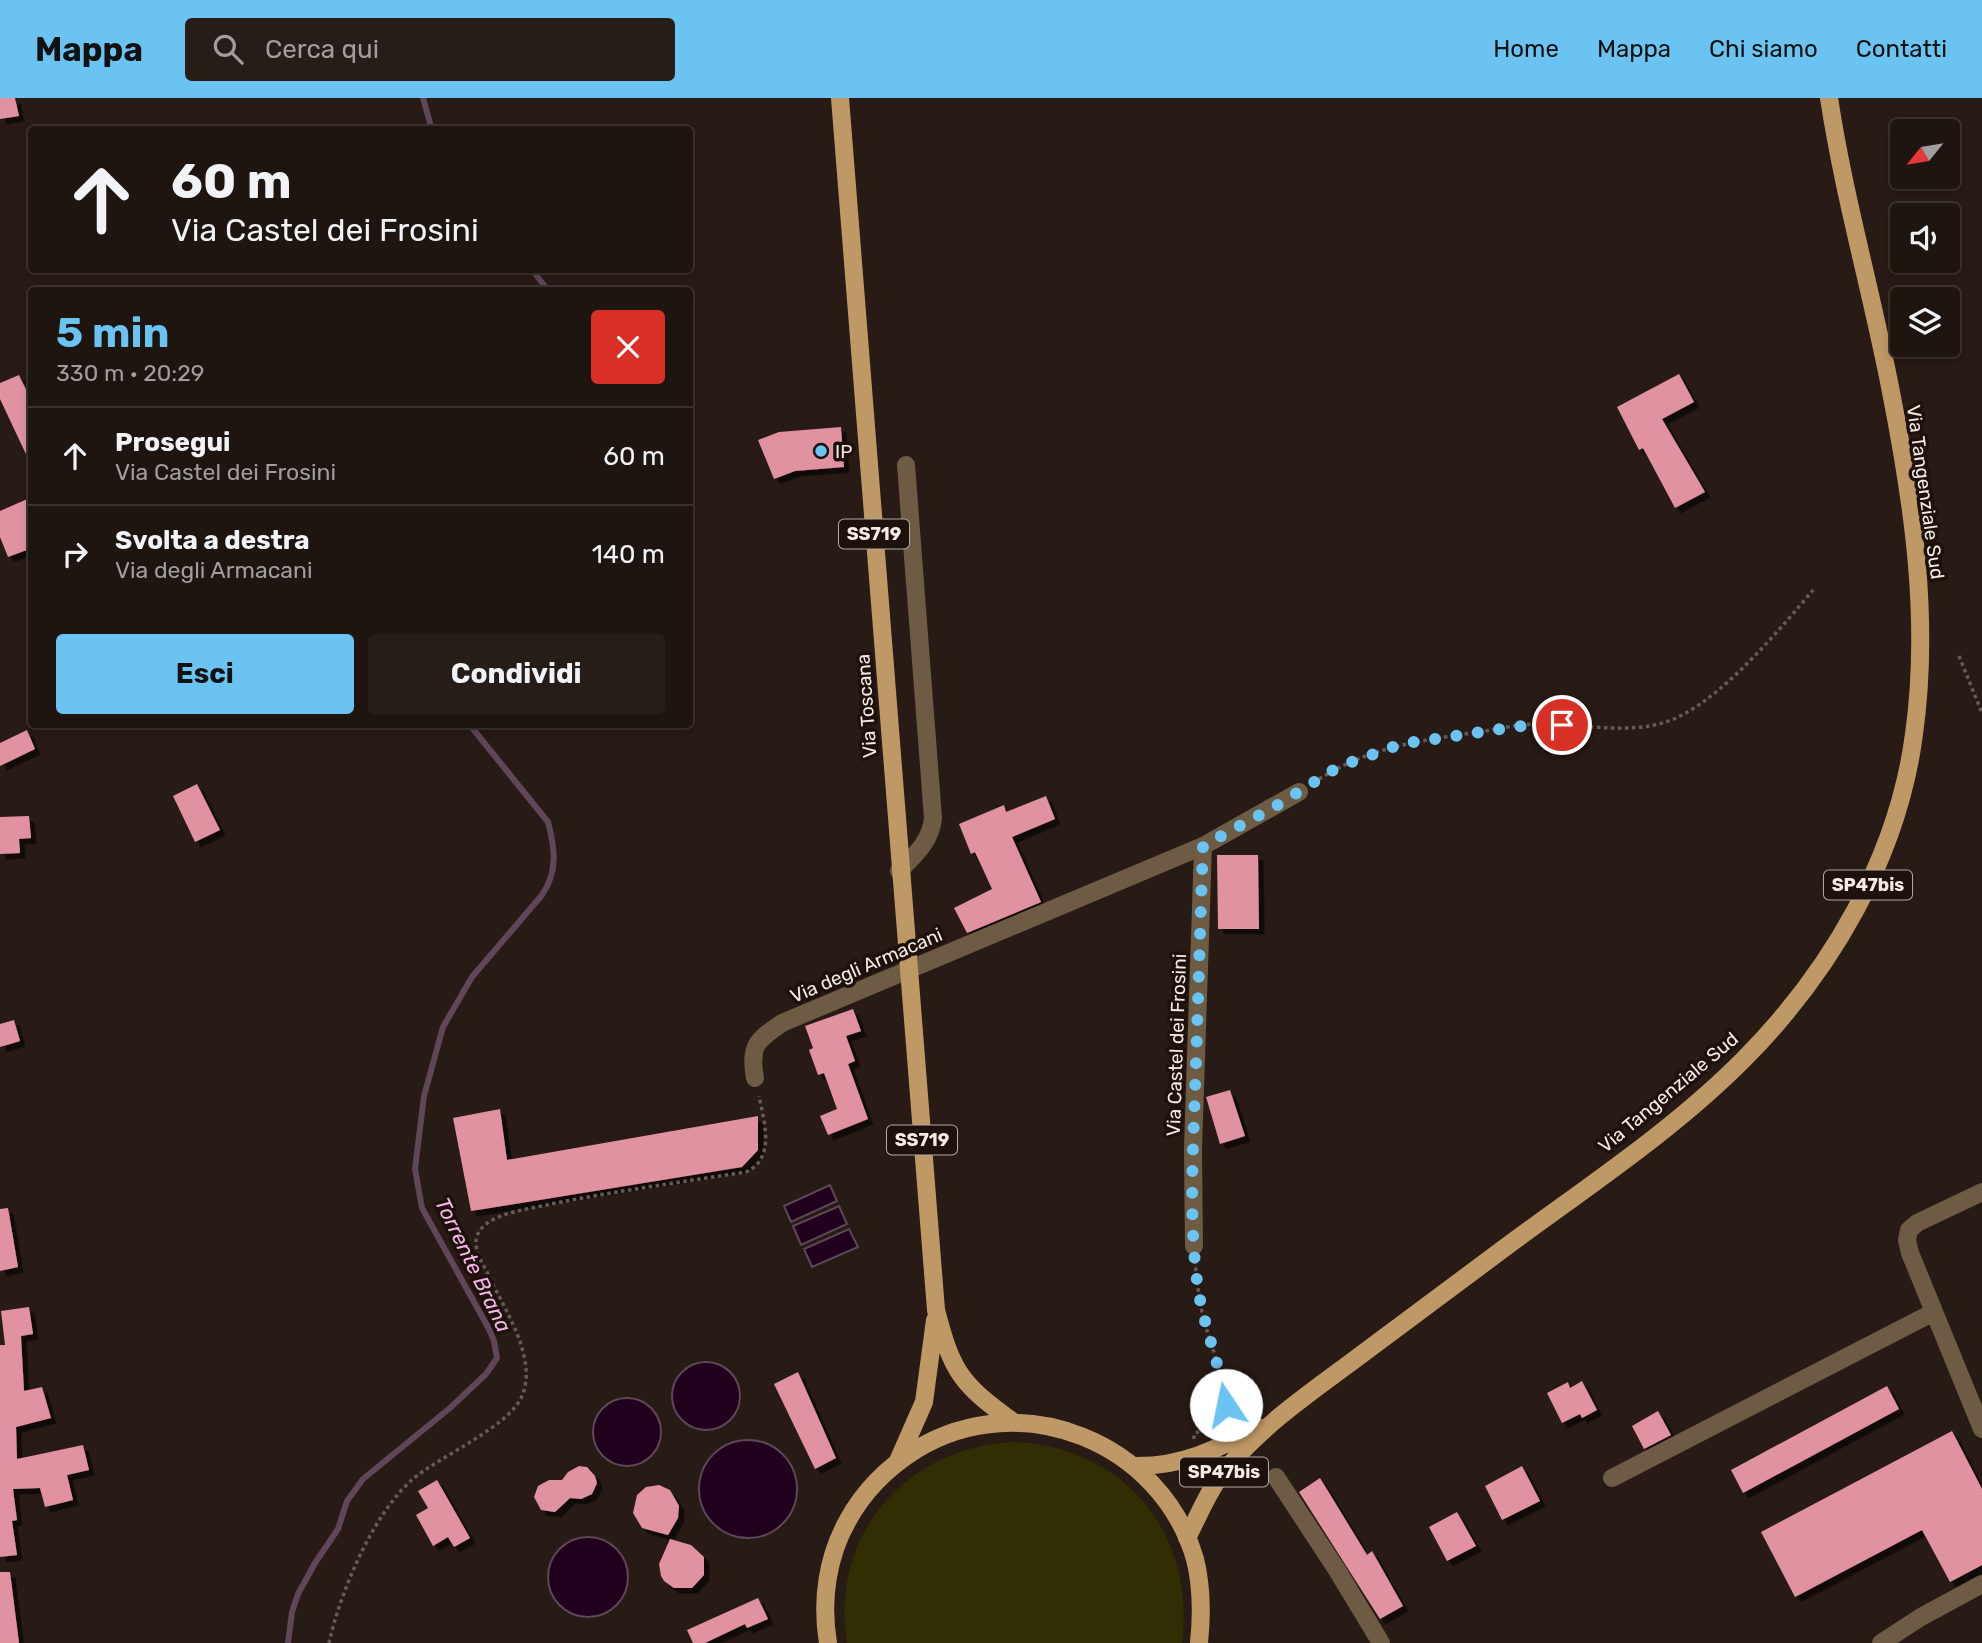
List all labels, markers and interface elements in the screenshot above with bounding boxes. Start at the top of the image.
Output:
search box [185,18,675,81]
text: Mappa [35,30,143,69]
icon: search [209,30,247,68]
text: Cerca qui [265,34,379,65]
text: Home [1493,35,1559,63]
text: Mappa [1597,35,1671,63]
text: Chi siamo [1709,35,1818,63]
text: Contatti [1856,35,1947,63]
north arrow [1890,119,1960,189]
map controls [1890,119,1960,357]
text: 60 m [171,152,292,210]
icon: ahead [56,154,147,245]
button: sound [1890,203,1960,273]
text: Via Castel dei Frosini [171,211,479,249]
button: layers [1890,287,1960,357]
text: 5 min [56,308,170,358]
button: close [591,310,665,384]
text: 330 m · 20:29 [56,359,204,387]
street label: Via Tangenziale Sud [1902,404,1949,581]
text: Prosegui [115,427,231,458]
icon: ahead [56,437,94,475]
place label: IP [835,440,852,463]
text: 60 m [603,441,665,472]
marker: IP [813,443,829,459]
text: Via Castel dei Frosini [115,458,336,486]
road number: SS719 [839,520,909,548]
text: Svolta a destra [115,525,310,556]
icon: right [56,535,94,573]
text: 140 m [592,539,665,570]
text: Via degli Armacani [115,556,313,584]
button: Esci [56,634,354,714]
button: Condividi [368,634,665,714]
street label: Via Toscana [851,653,882,759]
pin [1532,695,1592,755]
icon: arrive [1543,706,1581,744]
road number: SP47bis [1824,870,1912,900]
street label: Via degli Armacani [787,923,946,1008]
street label: Via Castel dei Frosini [1162,953,1191,1137]
street label: Via Tangenziale Sud [1594,1027,1743,1158]
road number: SS719 [887,1126,957,1154]
water label: Torrente Brana [430,1193,517,1336]
position arrow [1189,1368,1263,1442]
road number: SP47bis [1180,1457,1268,1486]

